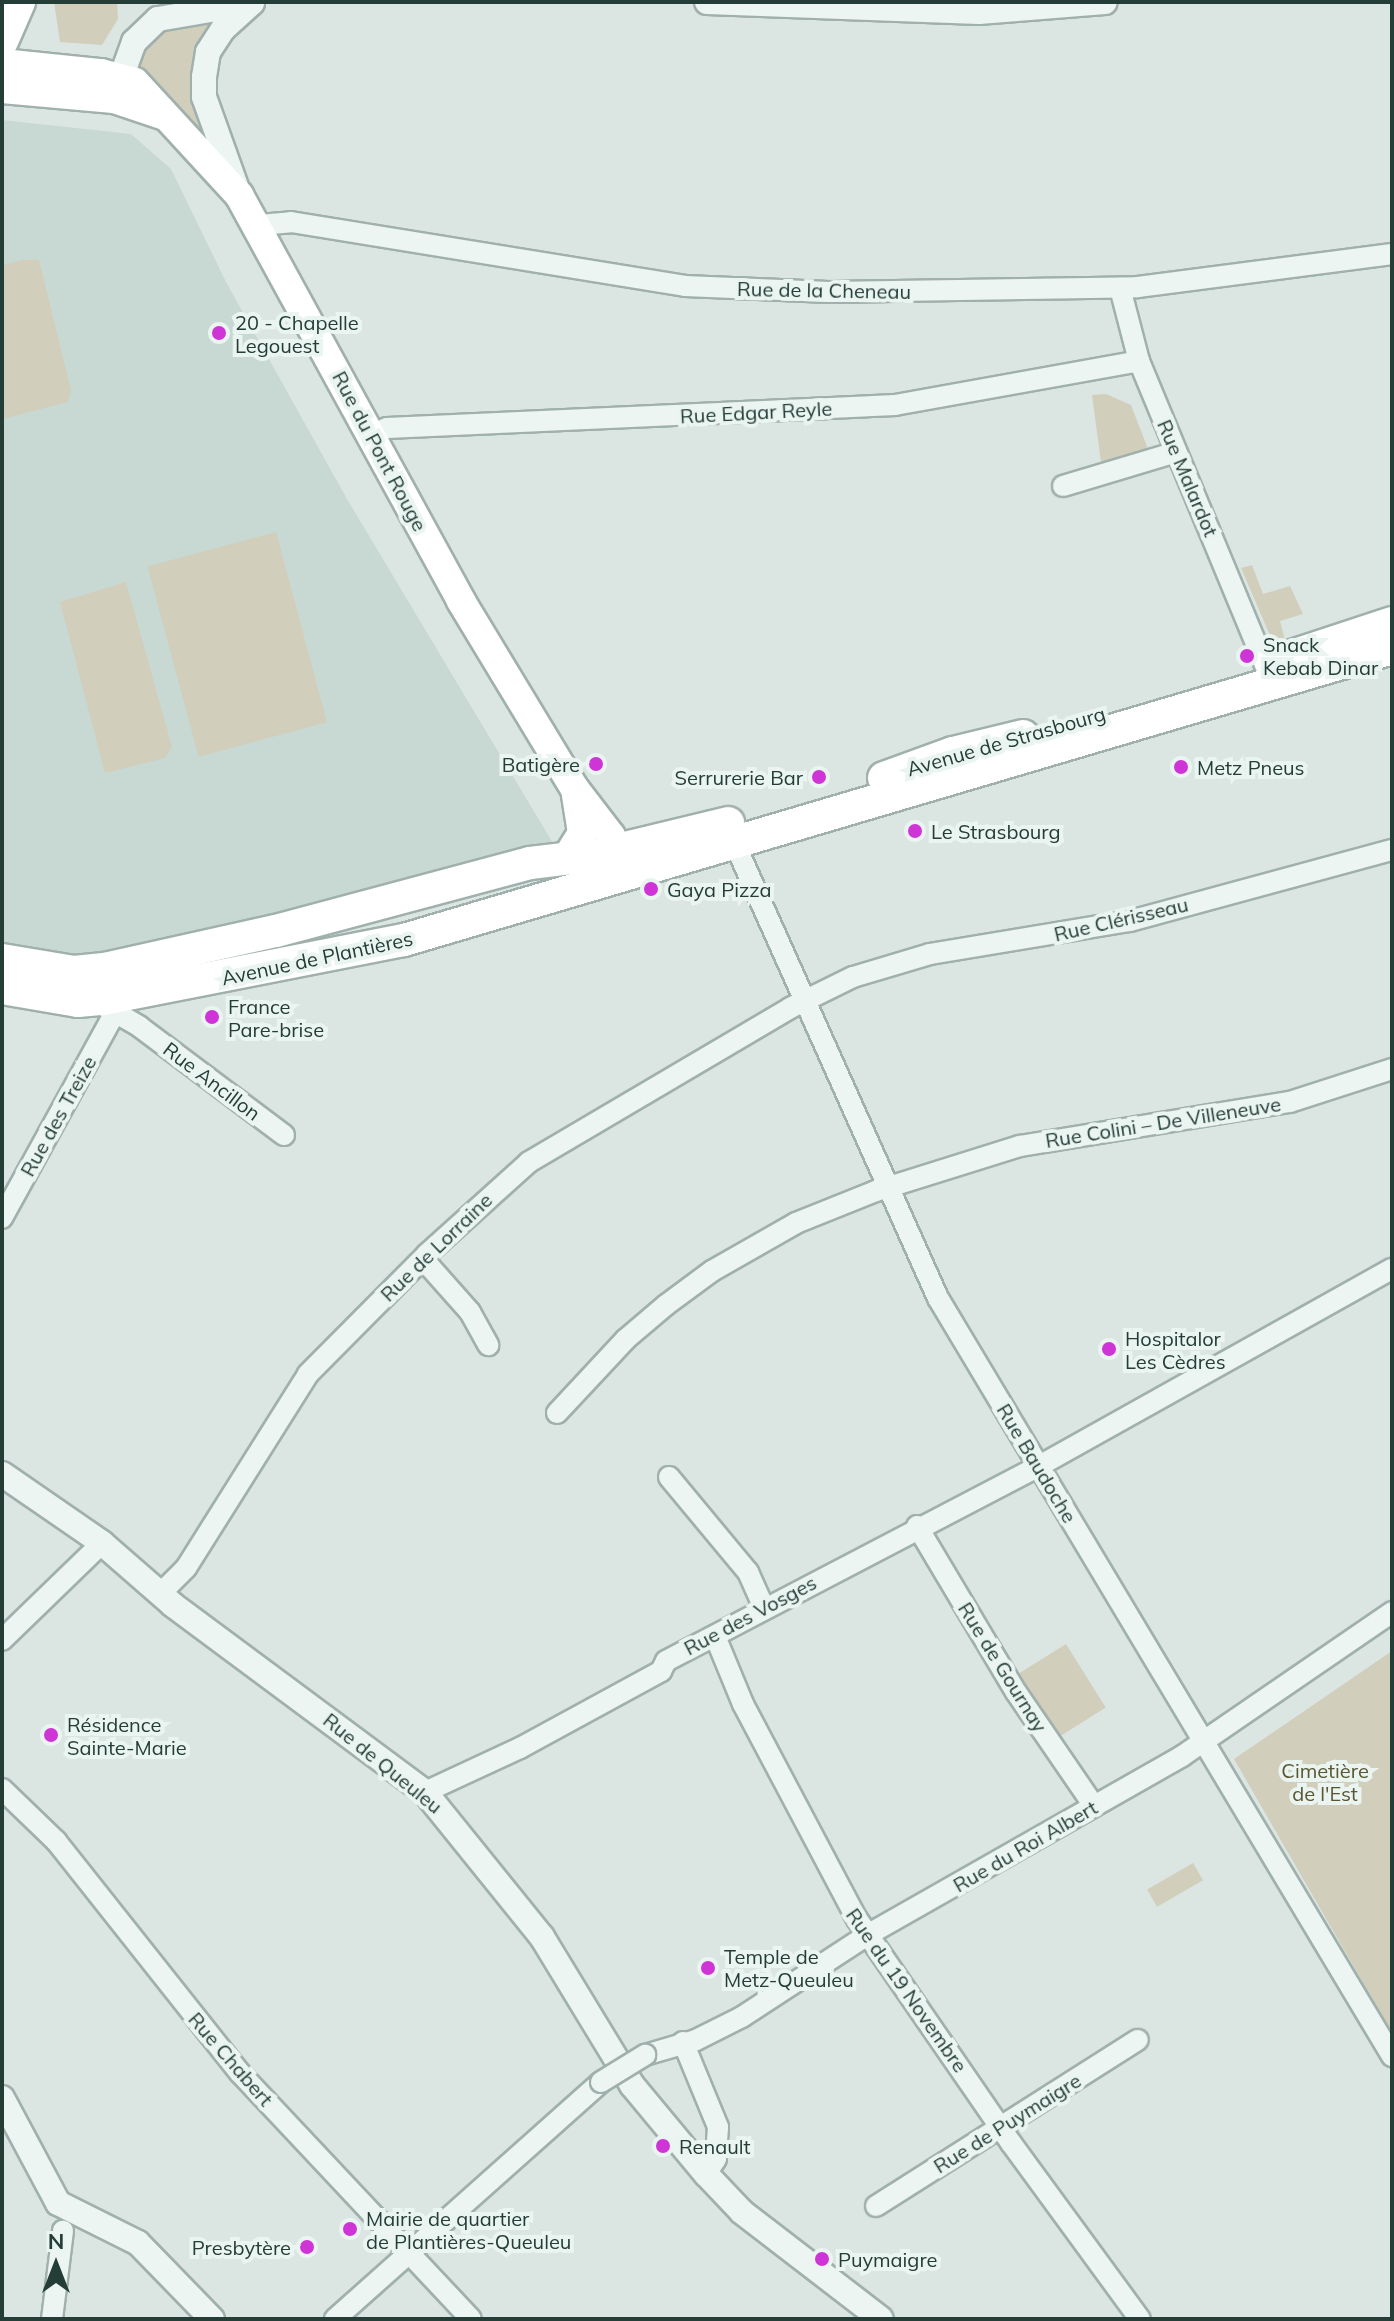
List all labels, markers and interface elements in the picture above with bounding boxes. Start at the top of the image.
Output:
street label: Rue de la Cheneau [737,276,911,304]
place label: 20 - Chapelle Legouest [235,310,359,357]
marker: 20 - Chapelle Legouest [210,324,228,342]
street label: Rue du Pont Rouge [328,367,432,535]
street label: Rue Edgar Reyle [679,396,833,428]
street label: Rue Malardot [1153,416,1223,540]
place label: Snack Kebab Dinar [1263,632,1378,679]
marker: Snack Kebab Dinar [1238,647,1256,665]
street label: Avenue de Strasbourg [904,701,1108,781]
place label: Batigère [502,752,580,776]
marker: Batigère [587,755,605,773]
place label: Metz Pneus [1197,755,1305,779]
marker: Metz Pneus [1172,758,1190,776]
place label: Serrurerie Bar [675,765,803,789]
marker: Serrurerie Bar [810,768,828,786]
place label: Le Strasbourg [931,819,1061,843]
marker: Le Strasbourg [906,822,924,840]
place label: Gaya Pizza [667,877,772,901]
marker: Gaya Pizza [642,880,660,898]
street label: Rue Clérisseau [1052,892,1190,946]
street label: Avenue de Plantières [219,926,415,990]
place label: France Pare-brise [228,994,324,1041]
marker: France Pare-brise [203,1008,221,1026]
street label: Rue Ancillon [159,1037,265,1125]
street label: Rue des Treize [15,1052,101,1180]
street label: Rue Colini – De Villeneuve [1044,1092,1282,1152]
street label: Rue de Lorraine [375,1188,497,1306]
place label: Hospitalor Les Cèdres [1125,1326,1226,1373]
marker: Hospitalor Les Cèdres [1100,1340,1118,1358]
street label: Rue Baudoche [992,1399,1082,1527]
street label: Rue des Vosges [680,1570,820,1660]
street label: Rue de Gournay [953,1598,1053,1736]
street label: Rue de Queuleu [319,1708,447,1818]
place label: Résidence Sainte-Marie [67,1712,187,1759]
marker: Résidence Sainte-Marie [42,1726,60,1744]
park label: Cimetière de l'Est [1281,1759,1369,1806]
street label: Rue du Roi Albert [949,1795,1101,1897]
street label: Rue du 19 Novembre [841,1903,973,2077]
place label: Temple de Metz-Queuleu [724,1944,854,1991]
marker: Temple de Metz-Queuleu [699,1959,717,1977]
street label: Rue Chabert [184,2007,278,2111]
street label: Rue de Puymaigre [929,2068,1085,2178]
place label: Renault [679,2134,751,2158]
marker: Renault [654,2137,672,2155]
place label: Mairie de quartier de Plantières-Queuleu [366,2206,571,2253]
marker: Mairie de quartier de Plantières-Queuleu [341,2220,359,2238]
north arrow [16,2225,96,2305]
text: N [48,2227,64,2255]
place label: Presbytère [192,2235,291,2259]
marker: Presbytère [298,2238,316,2256]
place label: Puymaigre [838,2247,937,2271]
marker: Puymaigre [813,2250,831,2268]

